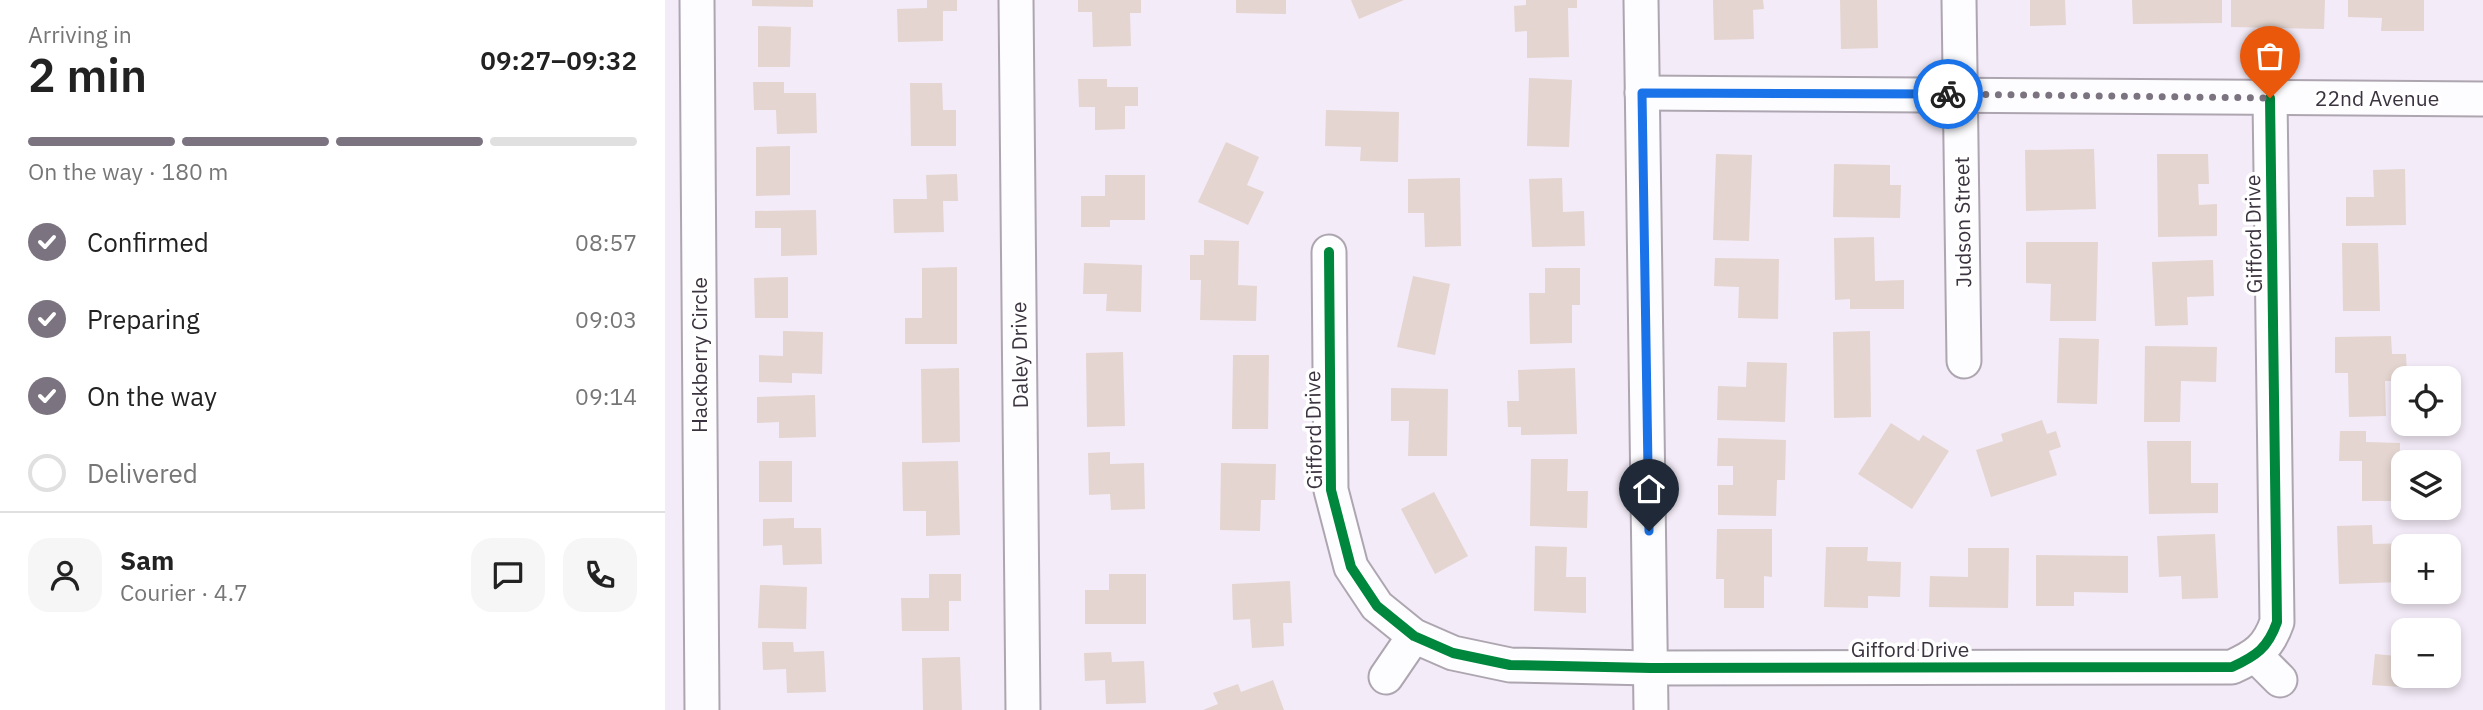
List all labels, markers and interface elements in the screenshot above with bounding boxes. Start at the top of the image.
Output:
text: Arriving in [28,19,132,49]
pin [2240,26,2300,98]
icon: bag [2251,37,2289,75]
text: 09:27–09:32 [480,43,637,77]
text: 2 min [28,45,147,105]
courier [1913,59,1983,129]
icon: bike [1929,75,1967,113]
street label: 22nd Avenue [2315,84,2439,112]
text: On the way · 180 m [28,156,228,186]
street label: Judson Street [1947,156,1977,288]
street label: Gifford Drive [2238,174,2268,294]
icon: check [28,223,66,261]
text: Confirmed [87,225,209,259]
text: 08:57 [575,227,637,257]
street label: Hackberry Circle [685,277,713,433]
icon: check [28,300,66,338]
street label: Daley Drive [1004,301,1034,409]
text: Preparing [87,302,200,336]
text: 09:03 [575,304,637,334]
map controls [2391,366,2461,688]
button: locate [2391,366,2461,436]
street label: Gifford Drive [1298,370,1328,490]
icon: check [28,377,66,415]
text: On the way [87,379,217,413]
text: 09:14 [575,381,637,411]
button: layers [2391,450,2461,520]
text: Delivered [87,456,198,490]
pin [1619,459,1679,531]
icon: home [1630,470,1668,508]
button: + [2391,534,2461,604]
button: person [28,538,102,612]
button: chat [471,538,545,612]
button: phone [563,538,637,612]
text: Sam [120,543,174,577]
text: Courier · 4.7 [120,577,248,607]
button: − [2391,618,2461,688]
street label: Gifford Drive [1851,635,1969,663]

